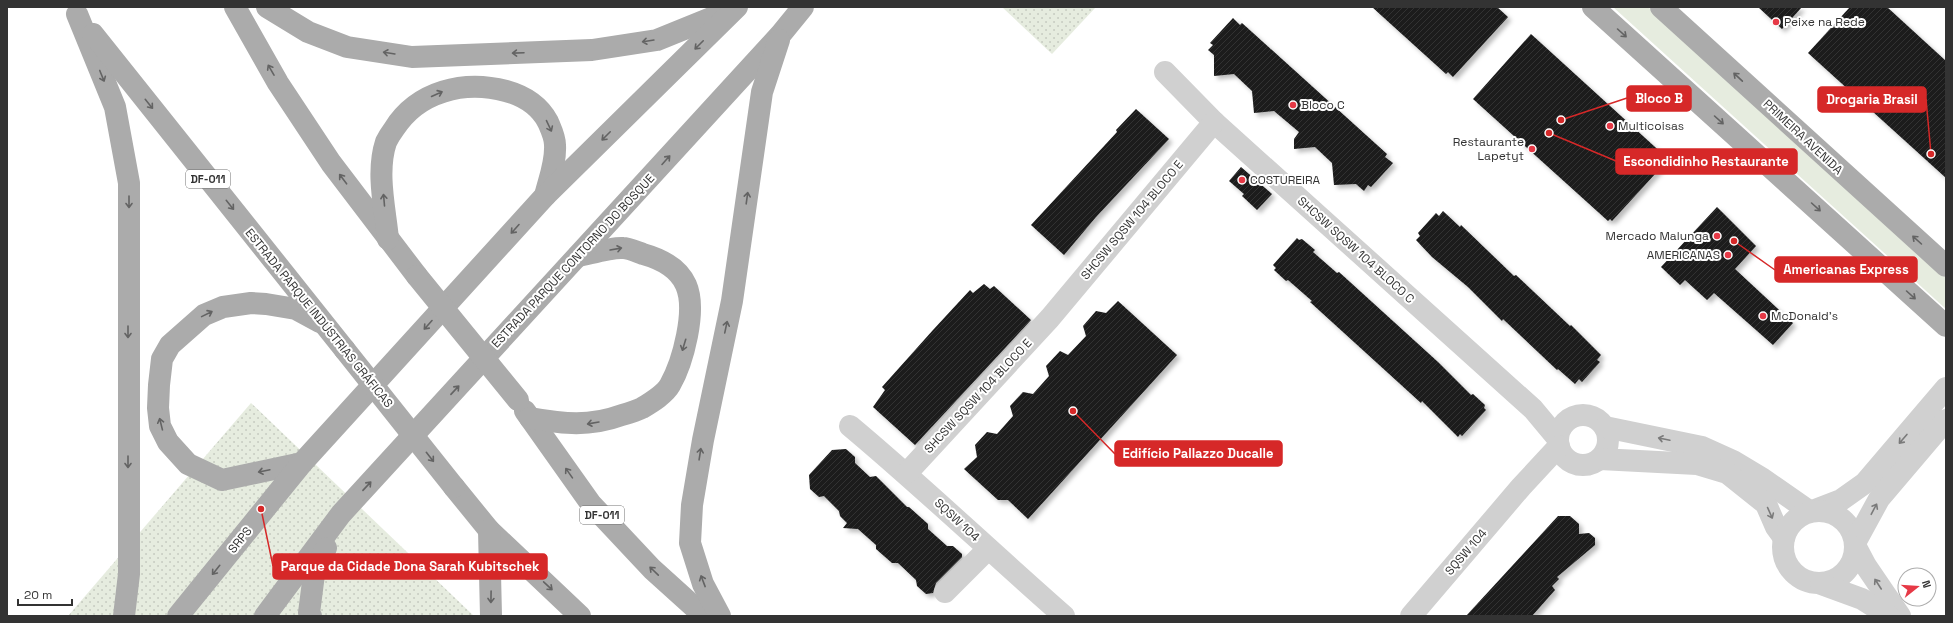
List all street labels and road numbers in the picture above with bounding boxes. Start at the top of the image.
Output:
street label: PRIMEIRA AVENIDA [1760,96,1846,178]
street label: SHCSW SQSW 104 BLOCO E [1077,157,1187,283]
road number: DF-011 [186,170,230,188]
street label: ESTRADA PARQUE CONTORNO DO BOSQUE [488,171,658,351]
street label: SHCSW SQSW 104 BLOCO C [1294,193,1418,307]
street label: ESTRADA PARQUE INDÚSTRIAS GRÁFICAS [242,225,396,411]
street label: SHCSW SQSW 104 BLOCO E [921,335,1036,457]
street label: SQSW 104 [931,495,983,545]
road number: DF-011 [580,506,624,524]
street label: SRPS [225,524,255,556]
street label: SQSW 104 [1441,525,1491,579]

